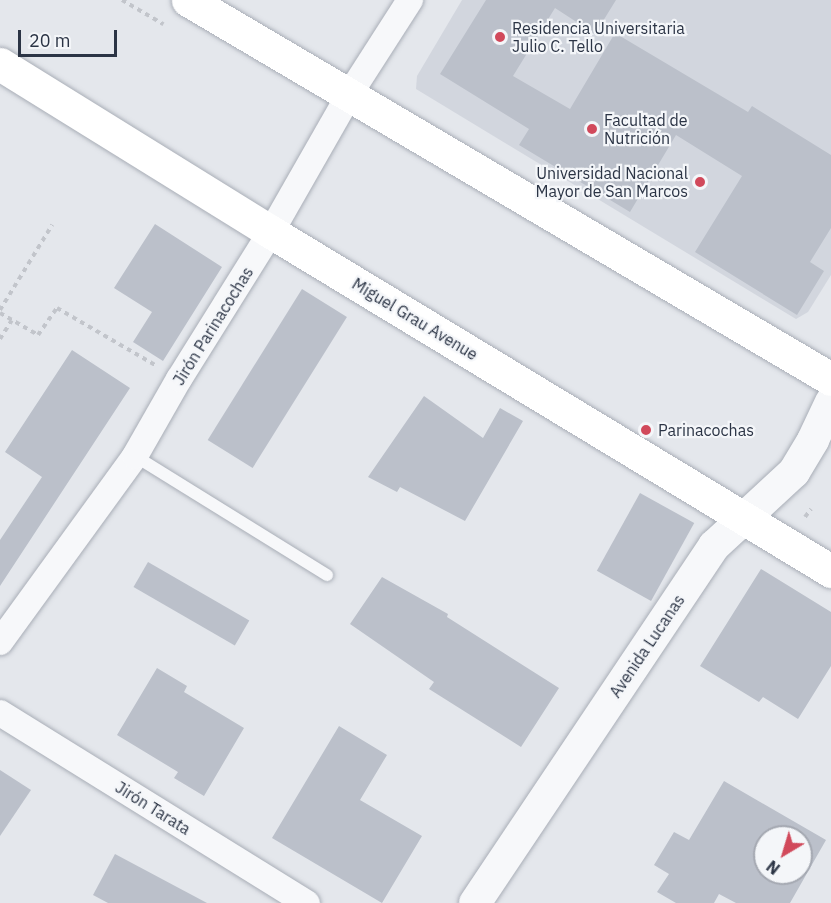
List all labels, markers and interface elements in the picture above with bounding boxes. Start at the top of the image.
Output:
scale bar [21,18,120,56]
place label: Residencia Universitaria Julio C. Tello [512,18,685,56]
text: 20 m [29,29,71,52]
marker: Residencia Universitaria Julio C. Tello [493,30,507,44]
place label: Facultad de Nutrición [604,110,688,148]
marker: Facultad de Nutrición [585,122,599,136]
place label: Universidad Nacional Mayor de San Marcos [535,163,688,201]
marker: Universidad Nacional Mayor de San Marcos [693,175,707,189]
street label: Jirón Parinacochas [169,263,257,389]
street label: Miguel Grau Avenue [349,274,481,364]
place label: Parinacochas [658,420,754,440]
marker: Parinacochas [639,423,653,437]
street label: Avenida Lucanas [605,591,689,701]
street label: Jirón Tarata [112,777,194,839]
north arrow [753,825,813,885]
text: N [762,856,784,879]

